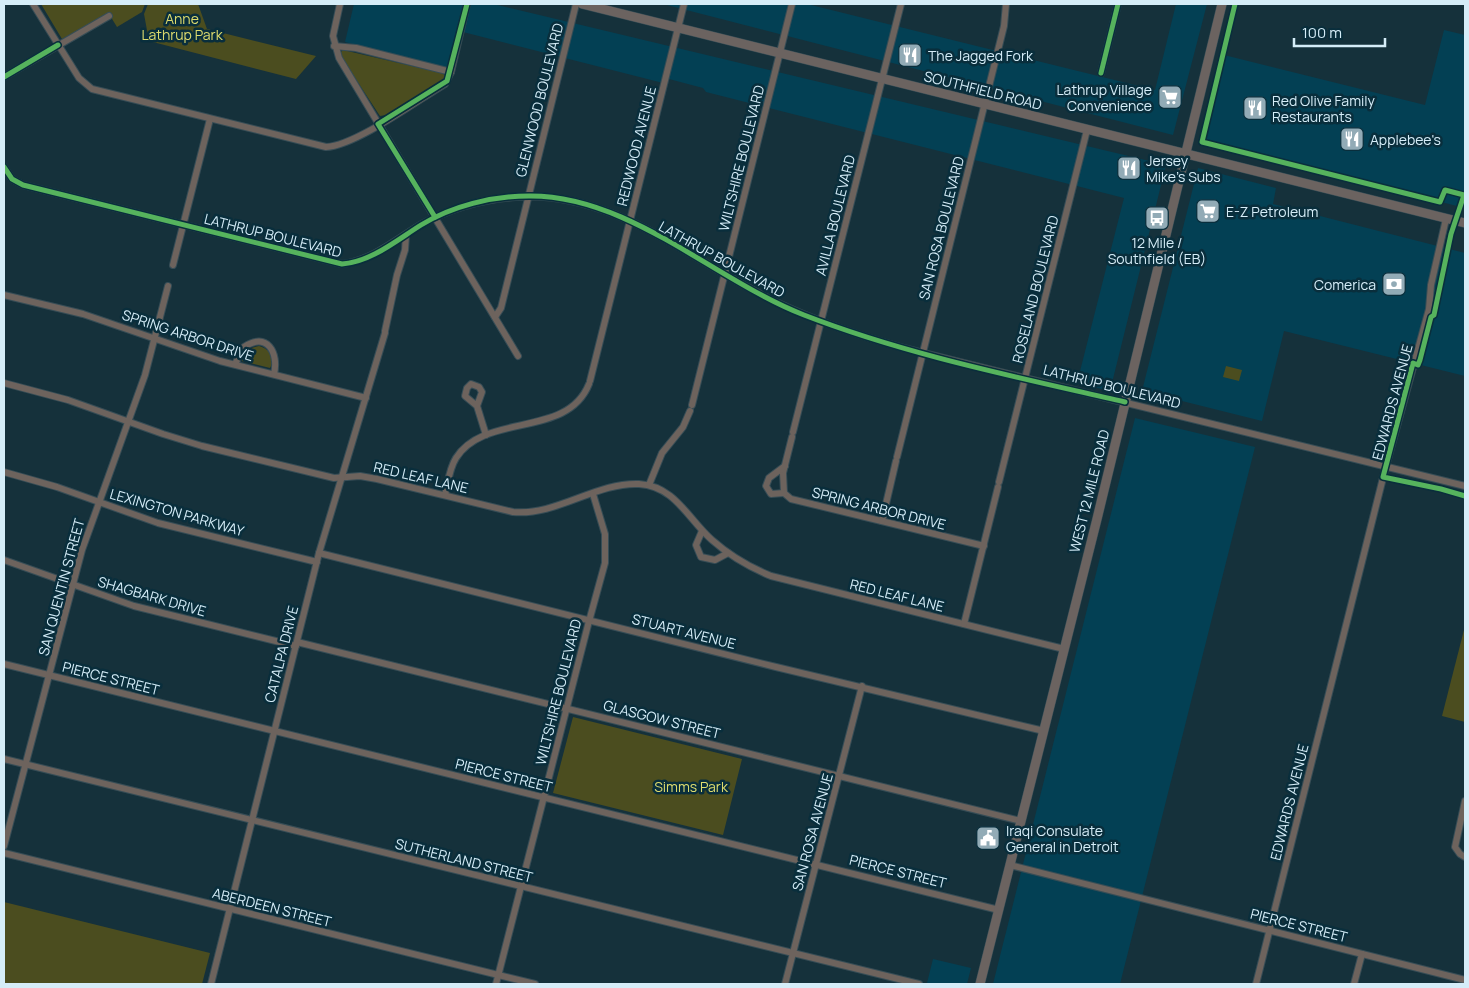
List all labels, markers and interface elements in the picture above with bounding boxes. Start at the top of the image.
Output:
park label: Anne Lathrup Park [141,9,224,44]
scale bar [1294,15,1385,47]
street label: GLENWOOD BOULEVARD [511,21,567,179]
text: 100 m [1302,22,1342,43]
restaurant icon: The Jagged Fork [897,42,923,68]
place label: The Jagged Fork [928,46,1034,65]
street label: SOUTHFIELD ROAD [922,66,1044,114]
place label: Lathrup Village Convenience [1056,80,1152,115]
street label: WILTSHIRE BOULEVARD [714,83,768,233]
street label: REDWOOD AVENUE [612,84,660,208]
supermarket icon: Lathrup Village Convenience [1157,84,1183,110]
place label: Red Olive Family Restaurants [1272,91,1376,126]
restaurant icon: Red Olive Family Restaurants [1242,95,1268,121]
restaurant icon: Applebee's [1339,126,1365,152]
place label: Applebee's [1370,130,1441,149]
place label: Jersey Mike's Subs [1146,151,1221,186]
street label: AVILLA BOULEVARD [811,153,859,277]
street label: SAN ROSA BOULEVARD [914,154,968,302]
restaurant icon: Jersey Mike's Subs [1116,155,1142,181]
supermarket icon: E-Z Petroleum [1195,198,1221,224]
place label: E-Z Petroleum [1226,202,1318,221]
bus stop icon: 12 Mile / Southfield (EB) [1144,205,1170,231]
street label: LATHRUP BOULEVARD [202,209,344,261]
street label: ROSELAND BOULEVARD [1007,213,1063,365]
street label: LATHRUP BOULEVARD [656,216,788,302]
place label: 12 Mile / Southfield (EB) [1108,233,1206,268]
bank icon: Comerica [1381,271,1407,297]
place label: Comerica [1314,275,1376,294]
street label: SPRING ARBOR DRIVE [120,305,256,365]
street label: EDWARDS AVENUE [1367,342,1417,462]
street label: LATHRUP BOULEVARD [1041,360,1183,412]
street label: WEST 12 MILE ROAD [1065,427,1113,555]
street label: RED LEAF LANE [372,457,470,497]
street label: SPRING ARBOR DRIVE [810,482,948,534]
street label: LEXINGTON PARKWAY [108,484,246,540]
street label: SAN QUENTIN STREET [34,516,89,658]
street label: SHAGBARK DRIVE [96,571,208,621]
street label: RED LEAF LANE [848,574,946,616]
street label: CATALPA DRIVE [260,604,302,704]
street label: STUART AVENUE [630,609,738,653]
street label: WILTSHIRE BOULEVARD [531,617,585,767]
street label: PIERCE STREET [61,657,162,699]
street label: GLASGOW STREET [602,695,723,743]
street label: EDWARDS AVENUE [1265,742,1313,862]
street label: PIERCE STREET [454,754,555,796]
street label: SAN ROSA AVENUE [787,771,837,893]
park label: Simms Park [654,777,729,796]
place label: Iraqi Consulate General in Detroit [1006,821,1119,856]
public building icon: Iraqi Consulate General in Detroit [975,825,1001,851]
street label: SUTHERLAND STREET [393,834,535,886]
street label: PIERCE STREET [848,850,949,892]
street label: ABERDEEN STREET [210,883,334,931]
street label: PIERCE STREET [1249,904,1350,946]

